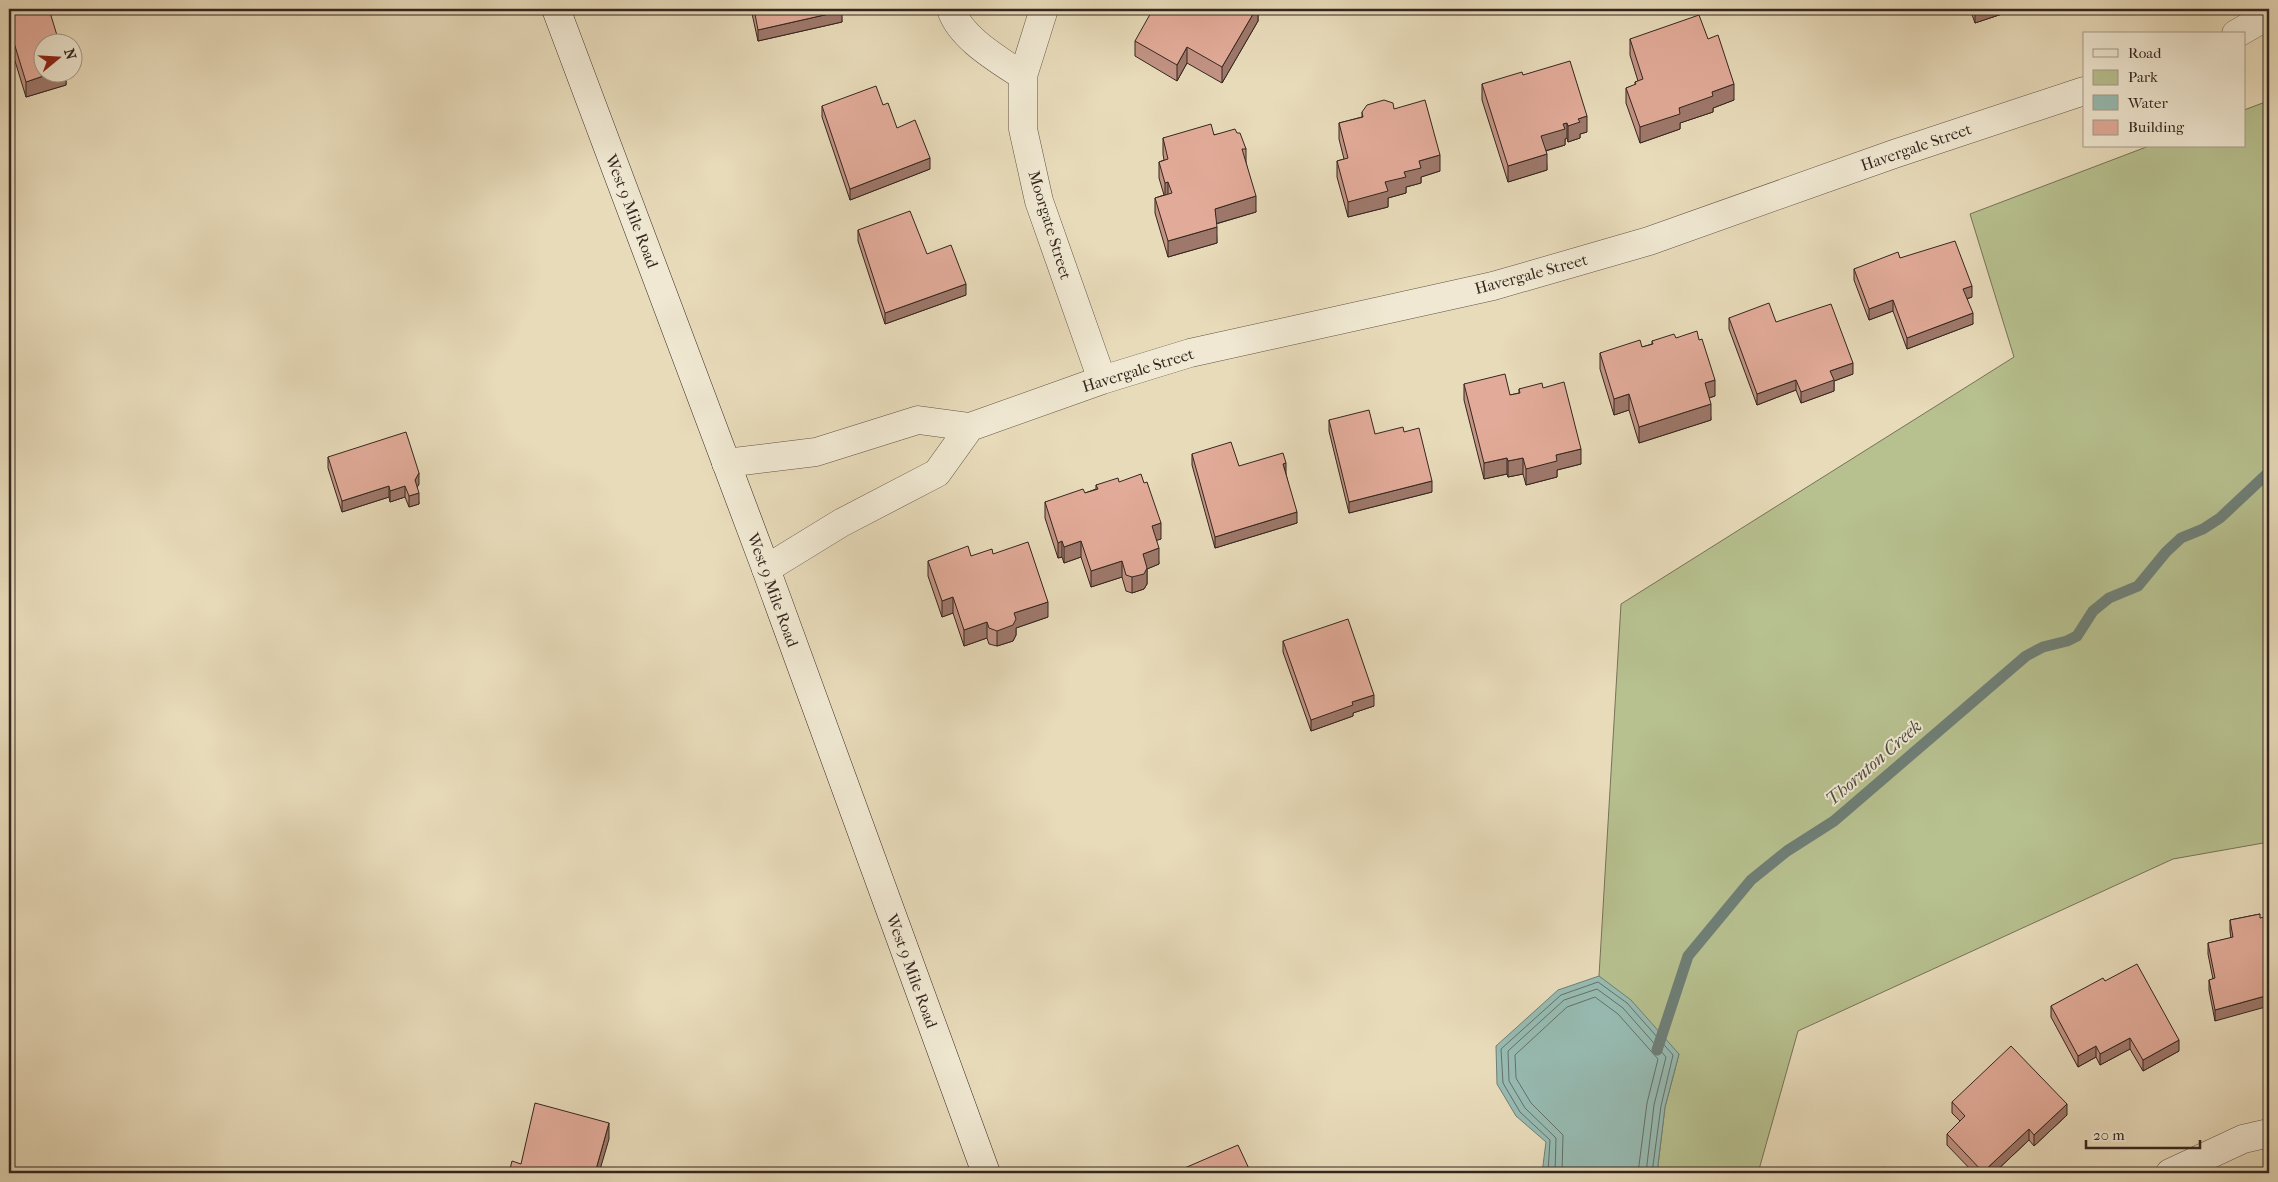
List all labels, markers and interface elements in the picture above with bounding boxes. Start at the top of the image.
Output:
north arrow [32,32,82,82]
legend [2083,32,2246,148]
text: Road [2128,44,2162,62]
text: N [60,46,80,62]
text: Park [2128,68,2158,86]
text: Water [2127,94,2168,112]
text: Building [2128,118,2185,136]
street label: Havergale Street [1858,119,1974,175]
street label: West 9 Mile Road [601,151,662,271]
street label: Moorgate Street [1024,168,1076,282]
street label: Havergale Street [1473,250,1590,298]
street label: Havergale Street [1080,344,1196,396]
street label: West 9 Mile Road [743,529,803,650]
water label: Thornton Creek [1822,716,1926,810]
street label: West 9 Mile Road [882,910,942,1031]
scale bar [2086,1117,2199,1149]
text: 20 m [2093,1126,2125,1144]

